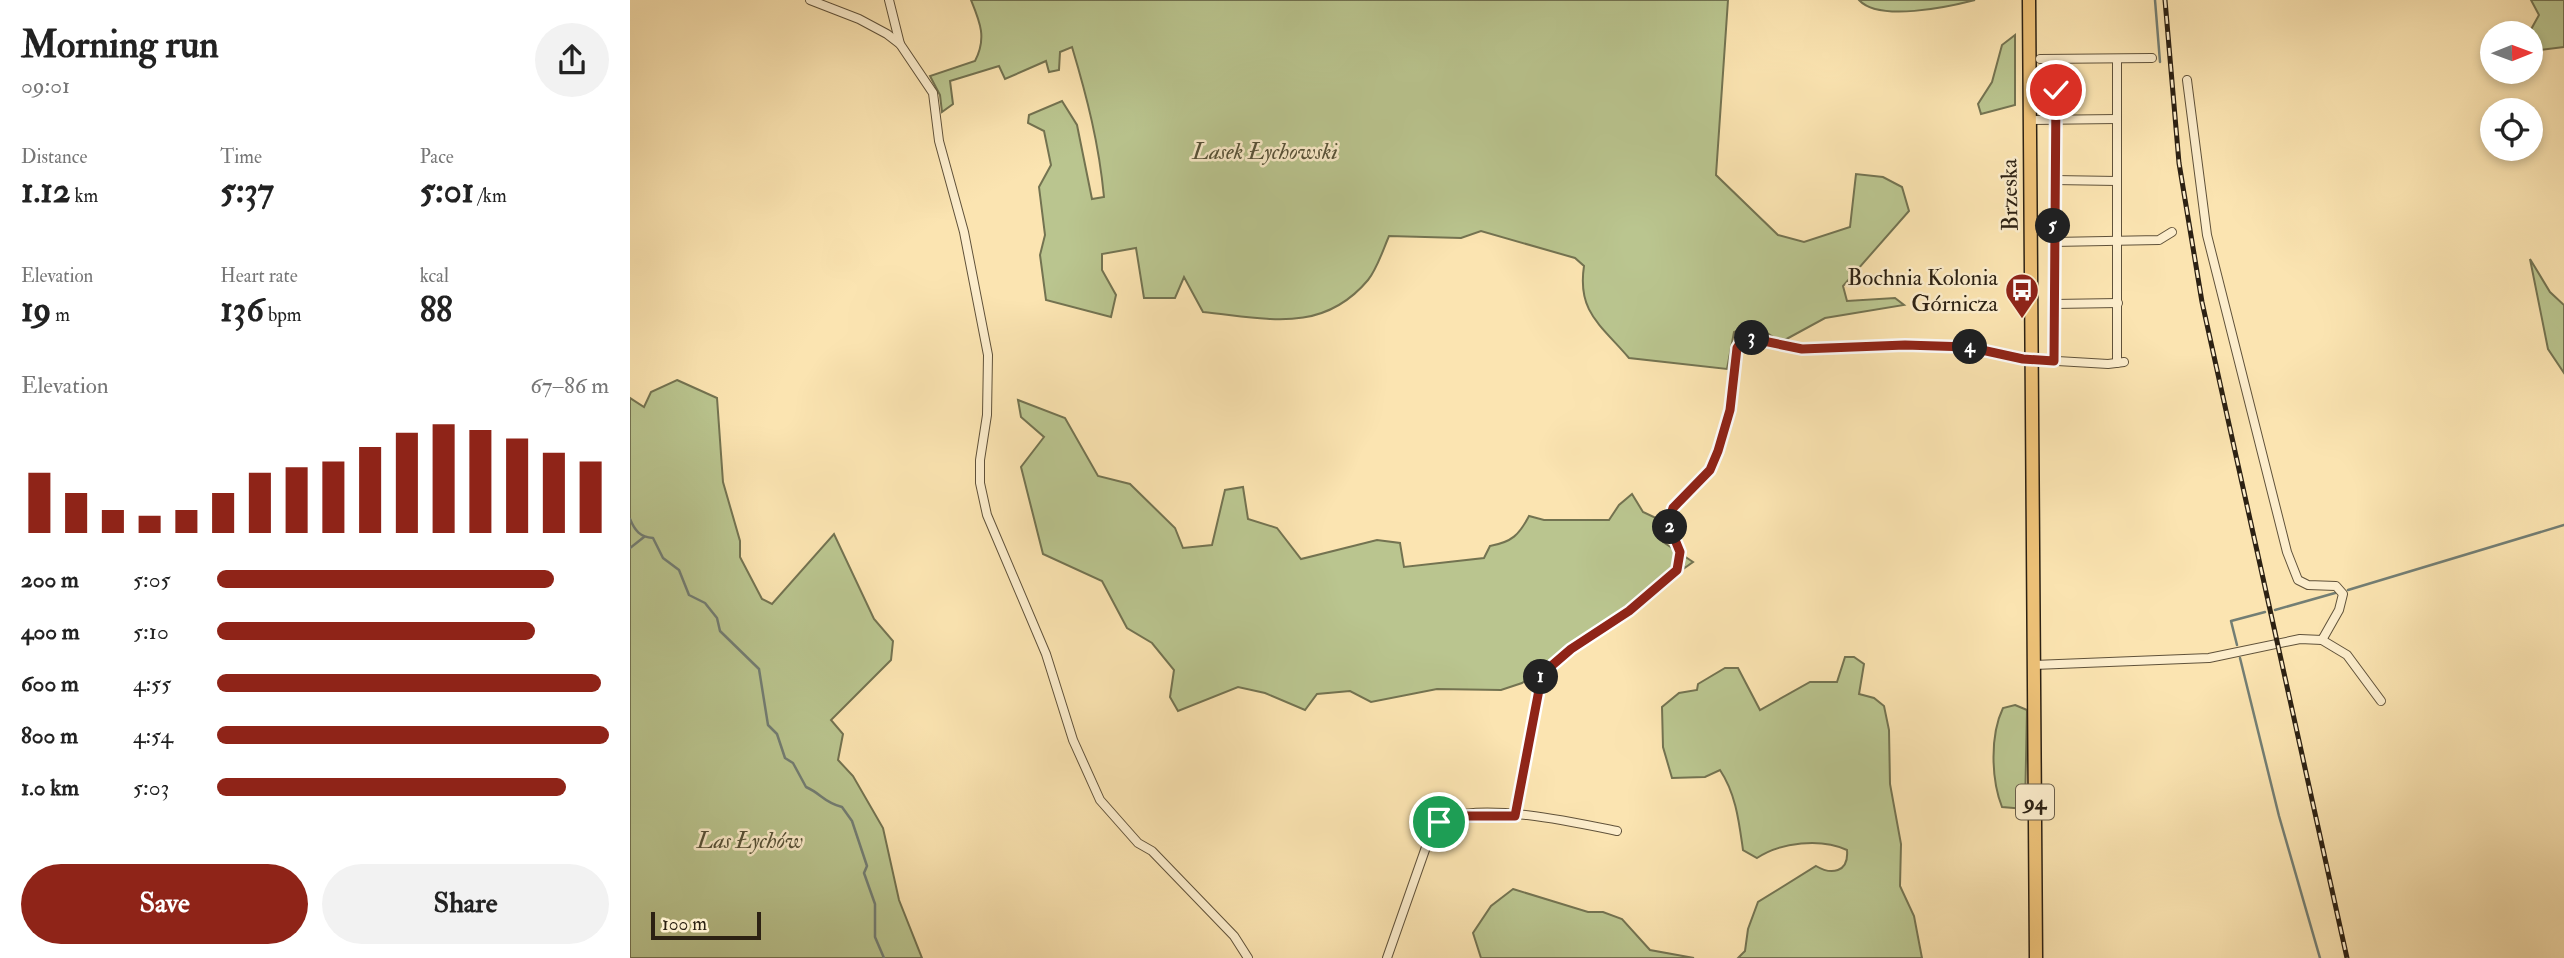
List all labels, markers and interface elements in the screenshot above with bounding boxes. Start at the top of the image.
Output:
text: Morning run [21,21,219,69]
north arrow [2480,21,2543,84]
map controls [2480,21,2543,161]
button: share [535,23,609,97]
pin [2026,60,2086,120]
text: 09:01 [21,71,70,100]
icon: check [2037,71,2075,109]
button: locate [2480,98,2543,161]
park label: Lasek Łychowski [1191,137,1338,166]
text: Distance [21,145,87,169]
text: Time [220,145,262,169]
text: Pace [420,145,454,169]
street label: Brzeska [1994,158,2025,231]
text: 1.12 [21,169,71,213]
text: 5:37 [220,169,274,213]
text: 5:01 [420,169,474,213]
text: km [71,184,98,208]
text: /km [474,184,507,208]
pin: 5 [2036,208,2070,244]
text: 5 [2048,213,2057,237]
place label: Bochnia Kolonia Górnicza [1847,263,1999,318]
text: Elevation [21,264,93,288]
text: Heart rate [220,264,298,288]
text: kcal [420,264,449,288]
bus stop icon: Bochnia Kolonia Górnicza [2003,271,2041,320]
text: 19 [21,288,51,332]
text: 136 [220,288,264,332]
text: 88 [420,288,453,332]
text: m [51,303,70,327]
text: bpm [264,303,302,327]
pin: 3 [1734,320,1770,356]
text: 3 [1748,325,1755,349]
pin: 4 [1952,330,1988,364]
text: 4 [1964,334,1975,358]
text: Elevation [21,371,109,400]
text: 67–86 m [530,371,609,400]
pin: 2 [1653,510,1688,544]
text: 2 [1665,514,1674,538]
text: 200 m [21,565,79,594]
text: 5:05 [133,565,171,594]
text: 400 m [21,617,80,646]
text: 5:10 [133,617,169,646]
pin: 1 [1524,660,1558,694]
text: 1 [1537,664,1544,688]
text: 600 m [21,669,79,698]
text: 4:55 [133,669,171,698]
text: 800 m [21,721,78,750]
text: 4:54 [133,721,173,750]
text: 1.0 km [21,773,79,802]
text: 5:03 [133,773,169,802]
road number: 94 [2016,784,2054,820]
pin [1409,792,1469,852]
icon: arrive [1420,803,1458,841]
park label: Las Łychów [696,826,803,855]
button: Save [21,864,308,944]
button: Share [322,864,609,944]
scale bar [651,909,761,941]
text: 100 m [662,912,707,936]

